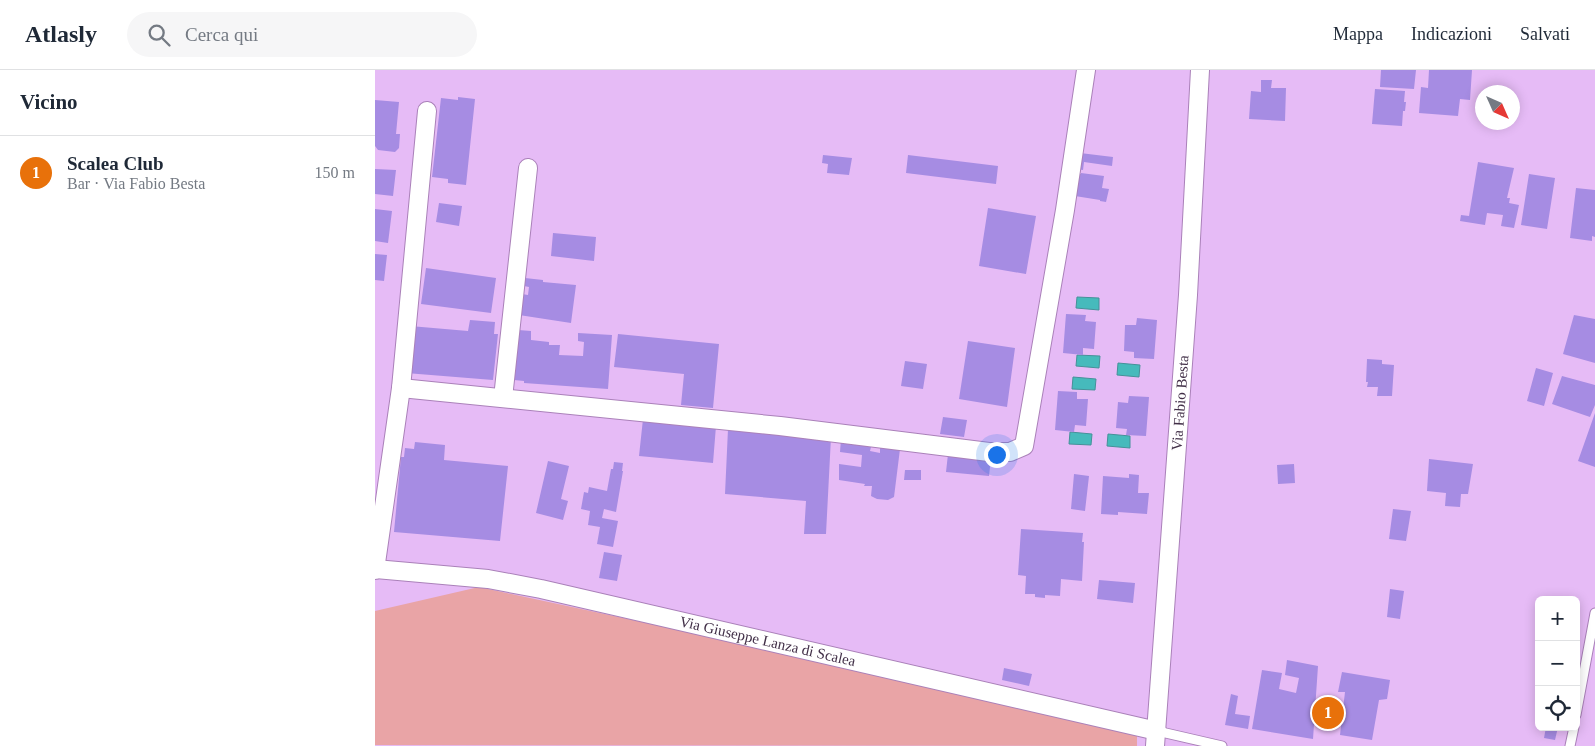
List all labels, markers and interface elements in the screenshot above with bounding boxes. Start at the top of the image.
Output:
search box [127,12,477,57]
text: Atlasly [25,21,97,47]
icon: search [145,21,173,49]
text: Cerca qui [185,24,258,45]
text: Mappa [1333,24,1383,44]
text: Indicazioni [1411,24,1492,44]
text: Salvati [1520,24,1570,44]
north arrow [1475,85,1520,130]
text: Vicino [20,90,78,114]
text: Scalea Club [67,153,164,174]
text: 1 [32,164,40,181]
text: 150 m [315,164,355,181]
text: Bar · Via Fabio Besta [67,175,205,192]
street label: Via Fabio Besta [1169,354,1192,451]
your location [984,442,1010,468]
map controls [1535,596,1580,731]
button: + [1535,596,1580,641]
street label: Via Giuseppe Lanza di Scalea [678,613,858,669]
button: − [1535,641,1580,686]
button: locate [1535,686,1580,731]
pin: 1 [1312,694,1344,732]

